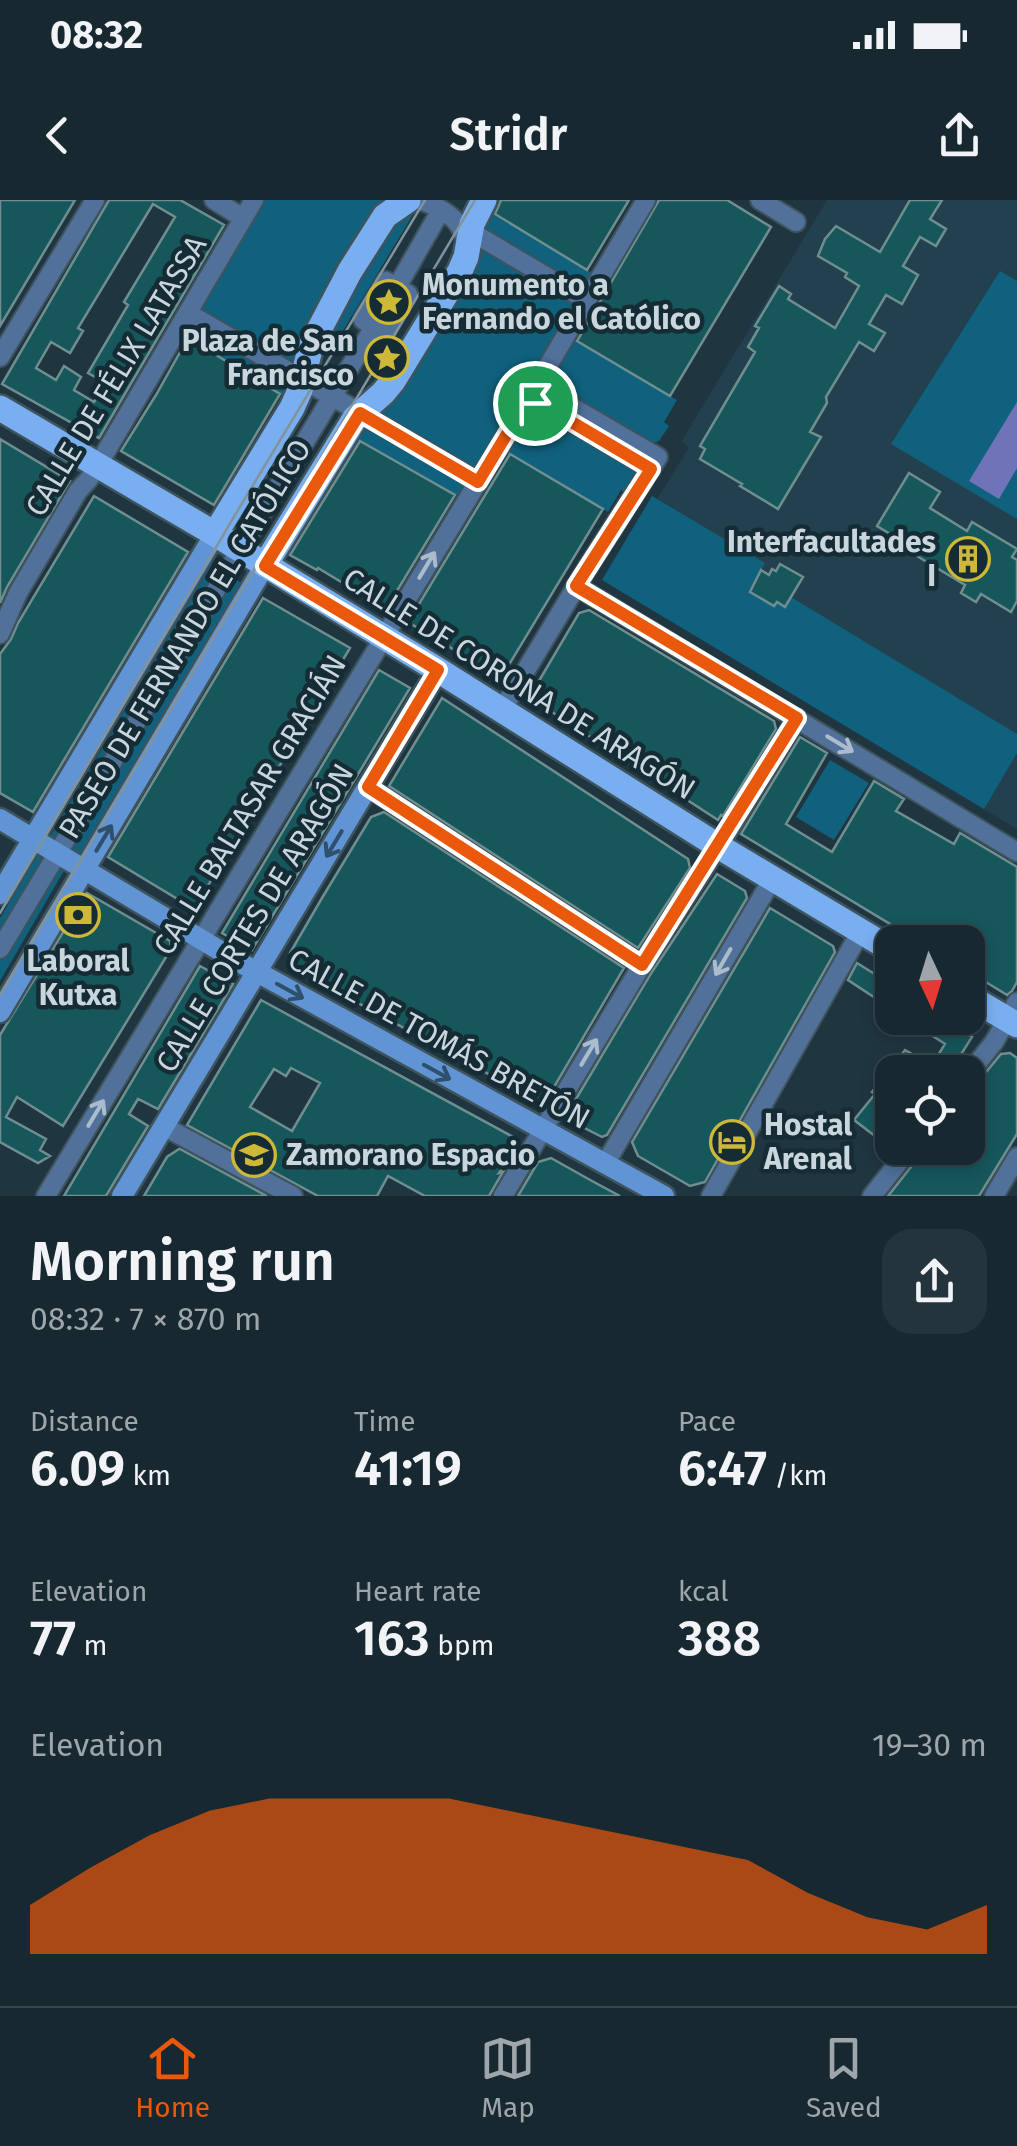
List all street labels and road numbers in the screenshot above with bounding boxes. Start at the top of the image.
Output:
street label: CALLE DE FÉLIX LATASSA [18,228,215,523]
street label: PASEO DE FERNANDO EL CATÓLICO [51,433,319,845]
street label: CALLE DE CORONA DE ARAGÓN [336,561,702,807]
street label: CALLE BALTASAR GRACIÁN [146,648,354,962]
street label: CALLE CORTES DE ARAGÓN [148,757,362,1079]
street label: CALLE DE TOMÁS BRETÓN [282,941,596,1137]

